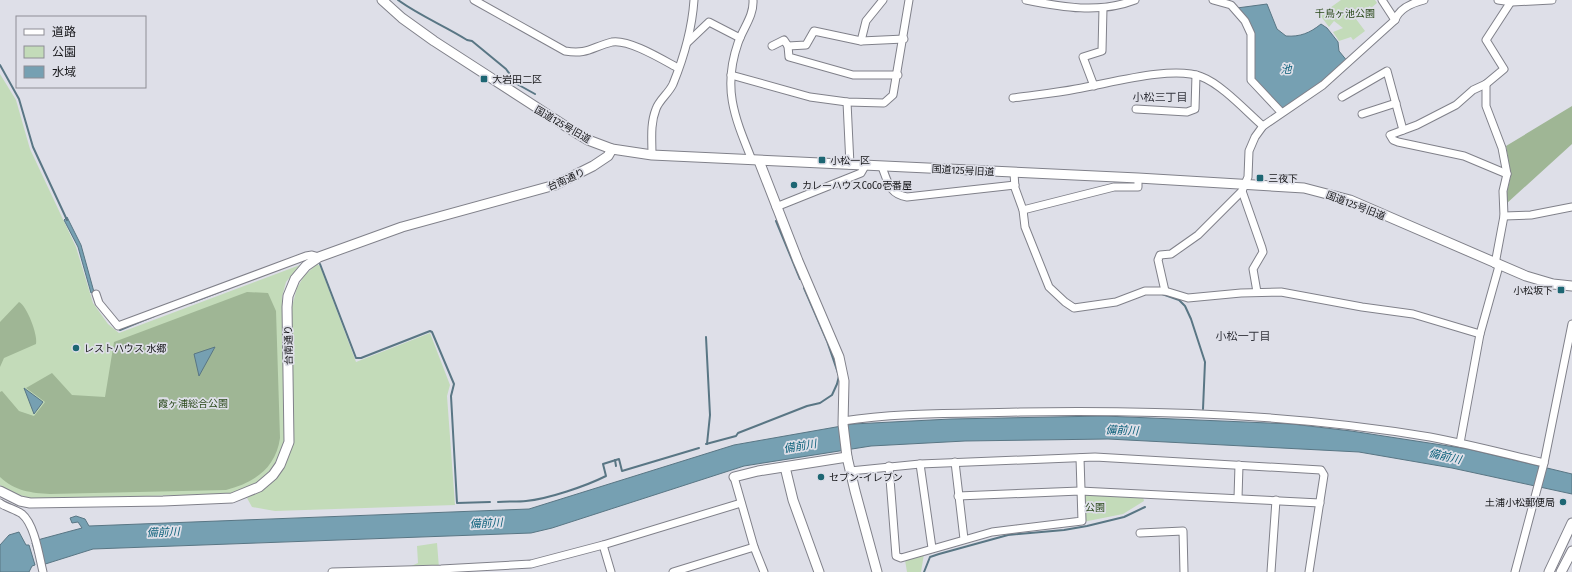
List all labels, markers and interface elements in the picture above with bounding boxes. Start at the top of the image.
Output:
park label: 千鳥ヶ池公園 [1315,8,1375,20]
legend [16,16,146,88]
text: 道路 [52,25,76,39]
text: 公園 [52,45,76,59]
water label: 池 [1281,63,1293,76]
text: 水域 [52,65,76,79]
marker: 大岩田二区 [479,74,489,84]
place label: 大岩田二区 [492,74,542,86]
district label: 小松三丁目 [1133,91,1188,104]
street label: 国道125号旧道 [532,104,593,146]
marker: 小松一区 [817,155,827,165]
place label: 小松一区 [830,155,870,167]
street label: 国道125号旧道 [931,163,995,179]
street label: 台南通り [546,166,587,194]
marker: 三夜下 [1255,173,1265,183]
place label: 三夜下 [1268,173,1298,185]
marker: カレーハウスCoCo壱番屋 [789,180,799,190]
place label: カレーハウスCoCo壱番屋 [802,180,912,192]
street label: 国道125号旧道 [1324,189,1387,223]
place label: 小松坂下 [1513,285,1553,297]
marker: 小松坂下 [1556,285,1566,295]
street label: 台南通り [283,325,295,365]
district label: 小松一丁目 [1216,330,1271,343]
marker: レストハウス 水郷 [71,343,81,353]
place label: レストハウス 水郷 [84,343,166,355]
park label: 霞ヶ浦総合公園 [158,398,228,410]
water label: 備前川 [1105,423,1140,438]
water label: 備前川 [783,437,818,455]
water label: 備前川 [1427,446,1463,467]
marker: セブン-イレブン [816,472,826,482]
place label: セブン-イレブン [829,472,903,484]
place label: 土浦小松郵便局 [1485,497,1555,509]
marker: 土浦小松郵便局 [1558,497,1568,507]
park label: 公園 [1085,502,1105,514]
water label: 備前川 [469,516,504,531]
water label: 備前川 [146,525,181,540]

